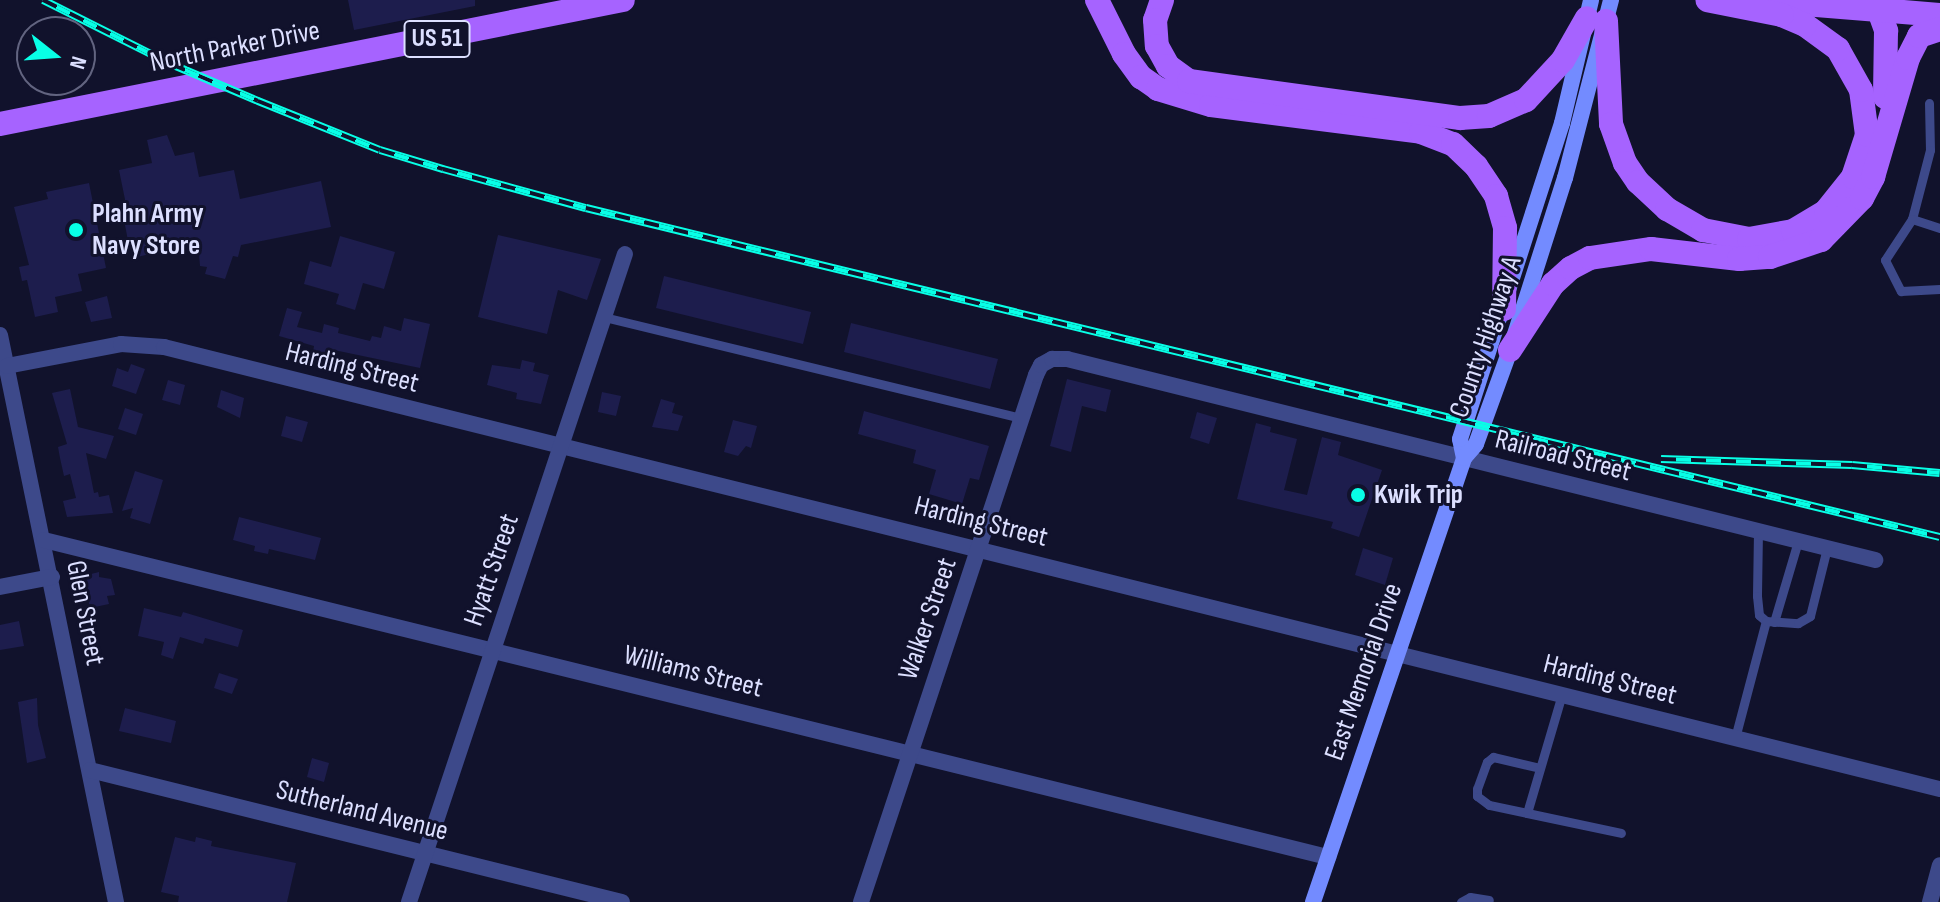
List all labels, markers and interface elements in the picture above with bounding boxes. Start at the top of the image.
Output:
street label: North Parker Drive [147,14,323,80]
north arrow [16,16,96,96]
road number: US 51 [403,17,471,61]
text: N [63,53,92,72]
place label: Plahn Army Navy Store [92,197,204,263]
marker: Plahn Army Navy Store [67,221,85,239]
street label: County Highway A [1443,252,1529,422]
street label: Harding Street [282,335,422,401]
street label: Railroad Street [1492,423,1634,489]
place label: Kwik Trip [1374,478,1463,512]
marker: Kwik Trip [1349,486,1367,504]
street label: Harding Street [911,489,1051,555]
street label: Hyatt Street [457,510,527,630]
street label: Walker Street [892,554,964,684]
street label: Glen Street [58,558,112,668]
street label: East Memorial Drive [1318,579,1410,765]
street label: Williams Street [620,639,766,705]
street label: Harding Street [1540,647,1680,713]
street label: Sutherland Avenue [273,773,451,849]

